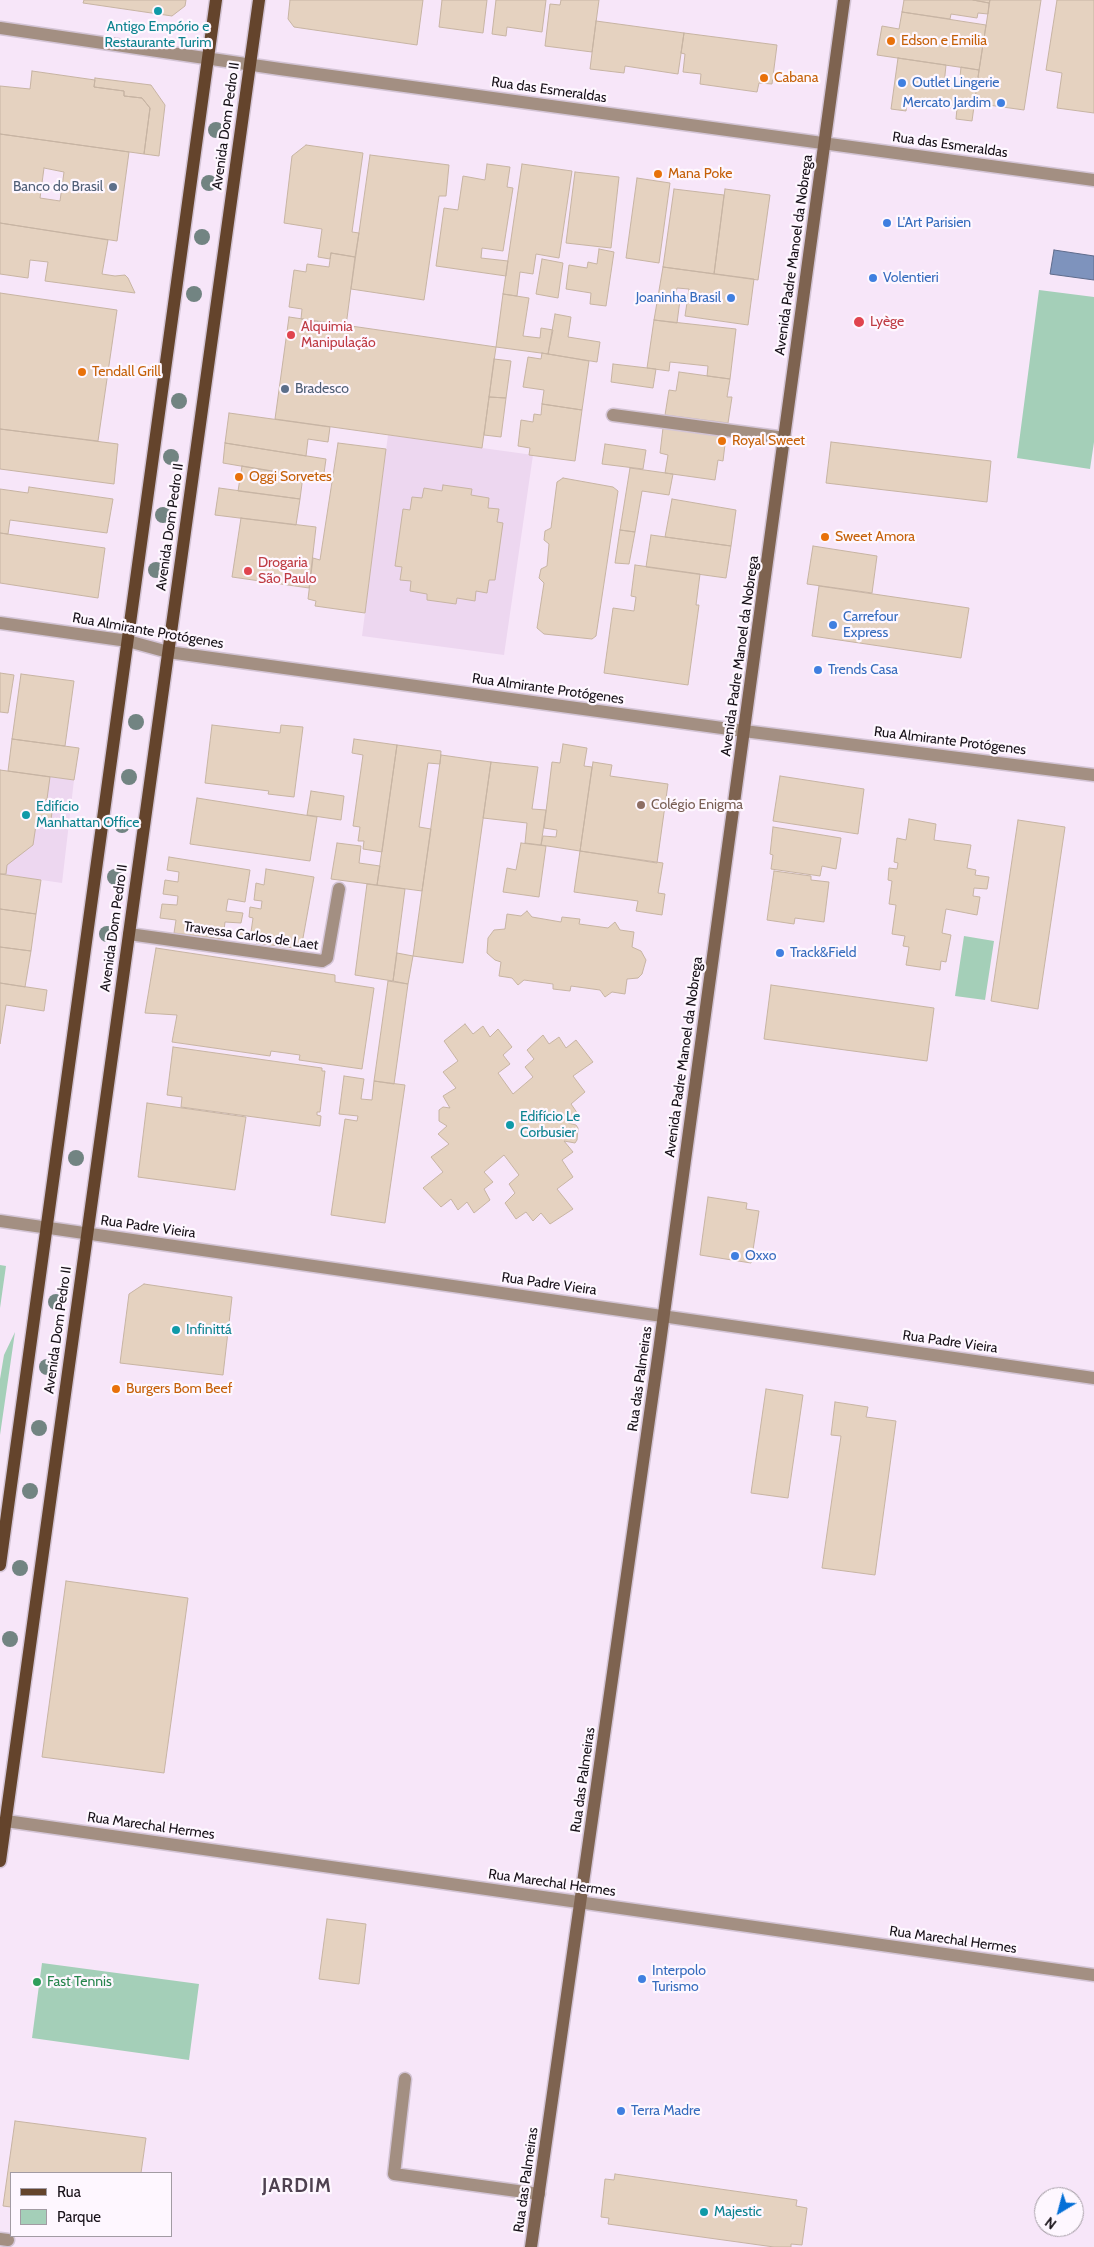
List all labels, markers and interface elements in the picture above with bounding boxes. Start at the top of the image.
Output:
marker: Antigo Empório e Restaurante Turim [152,5,164,17]
place label: Antigo Empório e Restaurante Turim [105,19,211,52]
place label: Edson e Emilia [901,33,987,49]
marker: Edson e Emilia [885,35,897,47]
street label: Avenida Dom Pedro II [209,61,243,191]
place label: Cabana [774,70,818,86]
marker: Cabana [758,72,770,84]
street label: Rua das Esmeraldas [490,74,608,106]
place label: Outlet Lingerie [912,75,1000,91]
marker: Outlet Lingerie [896,77,908,89]
place label: Mercato Jardim [903,95,991,111]
marker: Mercato Jardim [995,97,1007,109]
street label: Rua das Esmeraldas [891,129,1009,161]
street label: Avenida Padre Manoel da Nobrega [772,154,816,356]
place label: Mana Poke [668,166,732,182]
marker: Mana Poke [652,168,664,180]
place label: Banco do Brasil [13,179,103,195]
marker: Banco do Brasil [107,181,119,193]
place label: L'Art Parisien [897,215,971,231]
marker: L'Art Parisien [881,217,893,229]
place label: Volentieri [883,270,939,286]
marker: Volentieri [867,272,879,284]
place label: Joaninha Brasil [636,290,721,306]
marker: Joaninha Brasil [725,292,737,304]
place label: Lyège [870,314,904,330]
marker: Lyège [852,315,866,329]
place label: Alquimia Manipulação [301,319,376,352]
marker: Alquimia Manipulação [285,329,297,341]
place label: Tendall Grill [92,364,161,380]
marker: Tendall Grill [76,366,88,378]
place label: Bradesco [295,381,349,397]
marker: Bradesco [279,383,291,395]
place label: Royal Sweet [732,433,805,449]
marker: Royal Sweet [716,435,728,447]
street label: Avenida Dom Pedro II [153,462,187,592]
place label: Oggi Sorvetes [249,469,332,485]
marker: Oggi Sorvetes [233,471,245,483]
place label: Sweet Amora [835,529,915,545]
marker: Sweet Amora [819,531,831,543]
place label: Drogaria São Paulo [258,555,317,588]
street label: Avenida Padre Manoel da Nobrega [718,555,762,757]
marker: Drogaria São Paulo [242,565,254,577]
street label: Rua Almirante Protógenes [71,609,225,653]
place label: Carrefour Express [843,609,898,642]
marker: Carrefour Express [827,619,839,631]
place label: Trends Casa [828,662,898,678]
marker: Trends Casa [812,664,824,676]
street label: Rua Almirante Protógenes [471,670,625,708]
street label: Rua Almirante Protógenes [873,723,1027,759]
place label: Colégio Enigma [651,797,743,813]
place label: Edifício Manhattan Office [36,799,140,832]
marker: Colégio Enigma [635,799,647,811]
marker: Edifício Manhattan Office [20,809,32,821]
street label: Avenida Dom Pedro II [97,863,131,993]
street label: Travessa Carlos de Laet [183,918,319,954]
place label: Track&Field [790,945,857,961]
marker: Track&Field [774,947,786,959]
street label: Avenida Padre Manoel da Nobrega [662,956,706,1158]
place label: Edifício Le Corbusier [520,1109,580,1142]
marker: Edifício Le Corbusier [504,1119,516,1131]
street label: Rua Padre Vieira [99,1212,197,1242]
place label: Oxxo [745,1248,776,1264]
marker: Oxxo [729,1250,741,1262]
street label: Avenida Dom Pedro II [41,1265,75,1395]
street label: Rua Padre Vieira [500,1269,598,1299]
place label: Infinittá [186,1322,232,1338]
marker: Infinittá [170,1324,182,1336]
street label: Rua das Palmeiras [624,1325,656,1433]
street label: Rua Padre Vieira [901,1327,999,1357]
place label: Burgers Bom Beef [126,1381,232,1397]
marker: Burgers Bom Beef [110,1383,122,1395]
street label: Rua das Palmeiras [567,1726,599,1834]
street label: Rua Marechal Hermes [86,1809,216,1843]
street label: Rua Marechal Hermes [487,1866,617,1900]
street label: Rua Marechal Hermes [888,1923,1018,1957]
place label: Interpolo Turismo [652,1963,706,1995]
marker: Interpolo Turismo [636,1973,648,1985]
place label: Fast Tennis [47,1974,112,1990]
marker: Fast Tennis [31,1976,43,1988]
place label: Terra Madre [631,2103,700,2119]
marker: Terra Madre [615,2105,627,2117]
street label: Rua das Palmeiras [510,2126,542,2234]
legend [10,2172,172,2237]
district label: JARDIM [261,2175,333,2197]
text: Rua [57,2183,81,2201]
north arrow [1034,2187,1084,2237]
place label: Majestic [714,2204,762,2220]
marker: Majestic [698,2206,710,2218]
text: Parque [57,2208,101,2226]
text: N [1041,2213,1060,2233]

